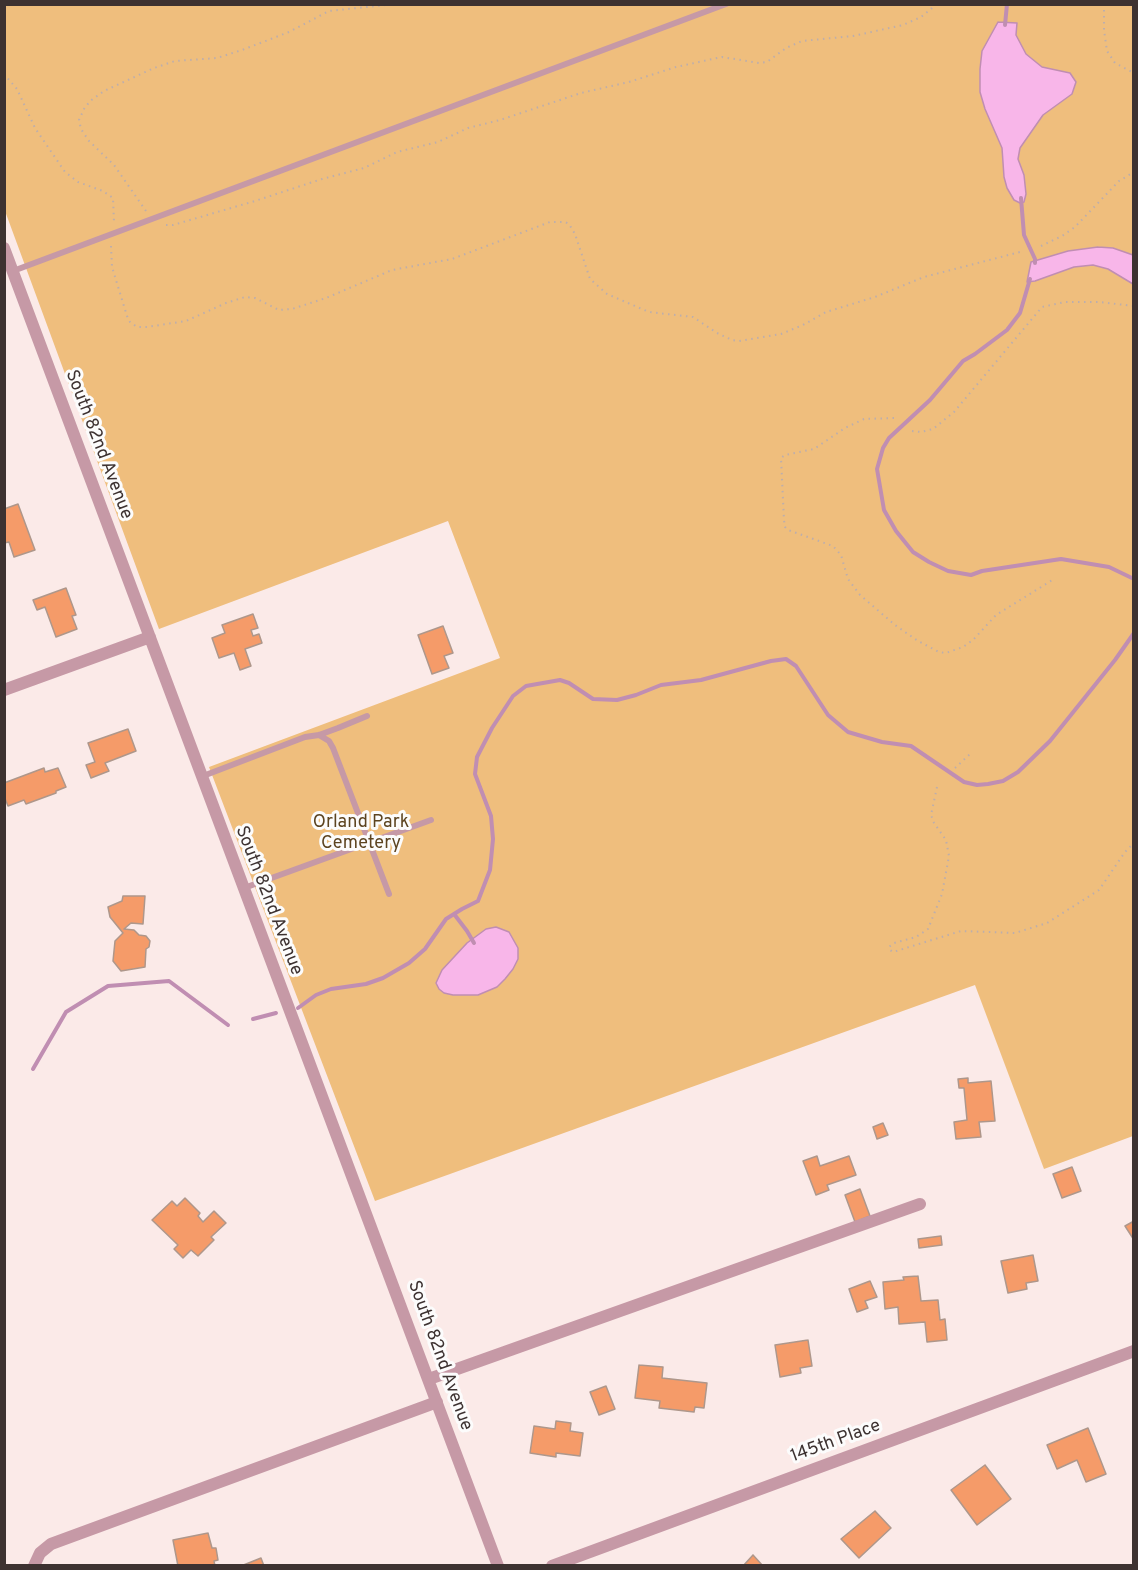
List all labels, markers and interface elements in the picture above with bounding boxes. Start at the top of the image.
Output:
street label: South 82nd Avenue [60,367,136,523]
park label: Orland Park Cemetery [313,812,409,854]
street label: South 82nd Avenue [230,823,306,979]
street label: South 82nd Avenue [402,1278,476,1434]
street label: 145th Place [788,1416,884,1468]

